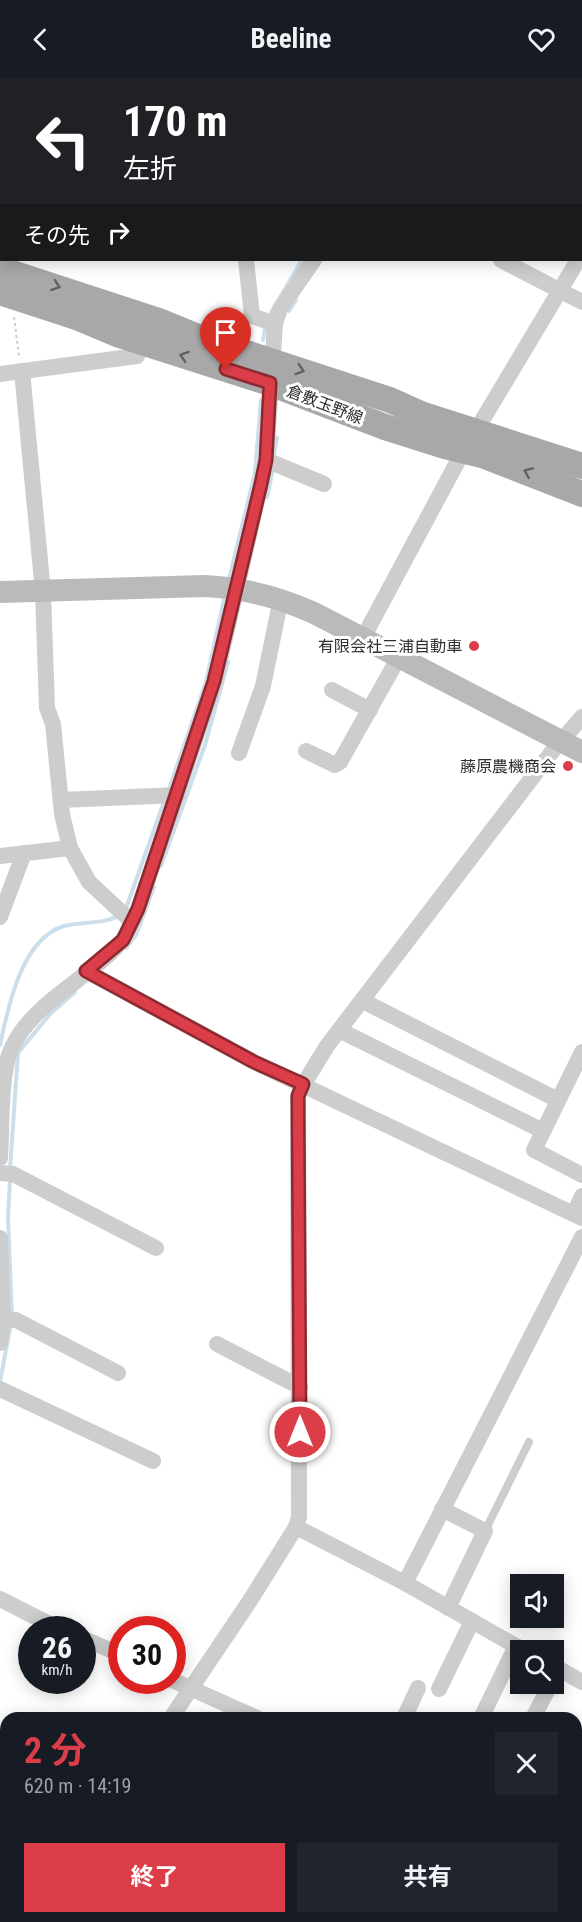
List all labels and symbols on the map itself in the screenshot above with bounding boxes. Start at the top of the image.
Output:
one-way arrow [50,278,61,291]
pin [200,307,251,369]
one-way arrow [179,351,190,363]
one-way arrow [294,363,305,375]
street label: 倉敷玉野線 [284,381,366,428]
one-way arrow [523,467,534,479]
place label: 有限会社三浦自動車 [318,637,462,656]
marker: 有限会社三浦自動車 [467,639,481,653]
place label: 藤原農機商会 [460,757,556,776]
marker: 藤原農機商会 [561,759,575,773]
position arrow [268,1400,332,1464]
speed limit sign: 30 [108,1616,186,1694]

